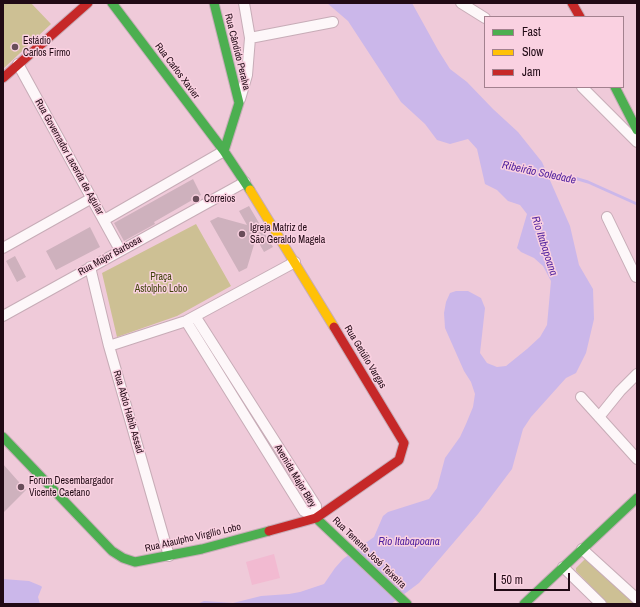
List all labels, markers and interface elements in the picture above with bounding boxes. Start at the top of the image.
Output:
street label: Rua Cândido Peralva [222,13,252,91]
legend [484,16,624,88]
text: Fast [522,24,541,40]
place label: Estádio Carlos Firmo [23,35,70,58]
street label: Rua Carlos Xavier [152,41,202,101]
marker: Estádio Carlos Firmo [10,42,20,52]
text: Slow [522,44,543,60]
text: Jam [522,64,541,80]
street label: Rua Governador Lacerda de Aguiar [32,97,106,217]
water label: Ribeirão Soledade [501,159,577,187]
place label: Correios [204,193,235,205]
marker: Correios [191,194,201,204]
water label: Rio Itabapoana [528,215,560,277]
place label: Igreja Matriz de São Geraldo Magela [250,222,325,246]
marker: Igreja Matriz de São Geraldo Magela [237,229,247,239]
street label: Rua Major Barbosa [76,234,144,278]
park label: Praça Astolpho Lobo [135,271,187,294]
street label: Rua Getúlio Vargas [341,323,389,391]
street label: Rua Abdo Habib Assad [110,369,146,455]
street label: Avenida Major Bley [272,442,318,510]
place label: Forum Desembargador Vicente Caetano [29,475,113,498]
marker: Forum Desembargador Vicente Caetano [16,482,26,492]
street label: Rua Tenente José Teixeira [330,515,408,591]
street label: Rua Ataulpho Virgílio Lobo [144,521,242,555]
water label: Rio Itabapoana [378,535,440,549]
scale bar [496,565,572,591]
text: 50 m [501,572,523,588]

